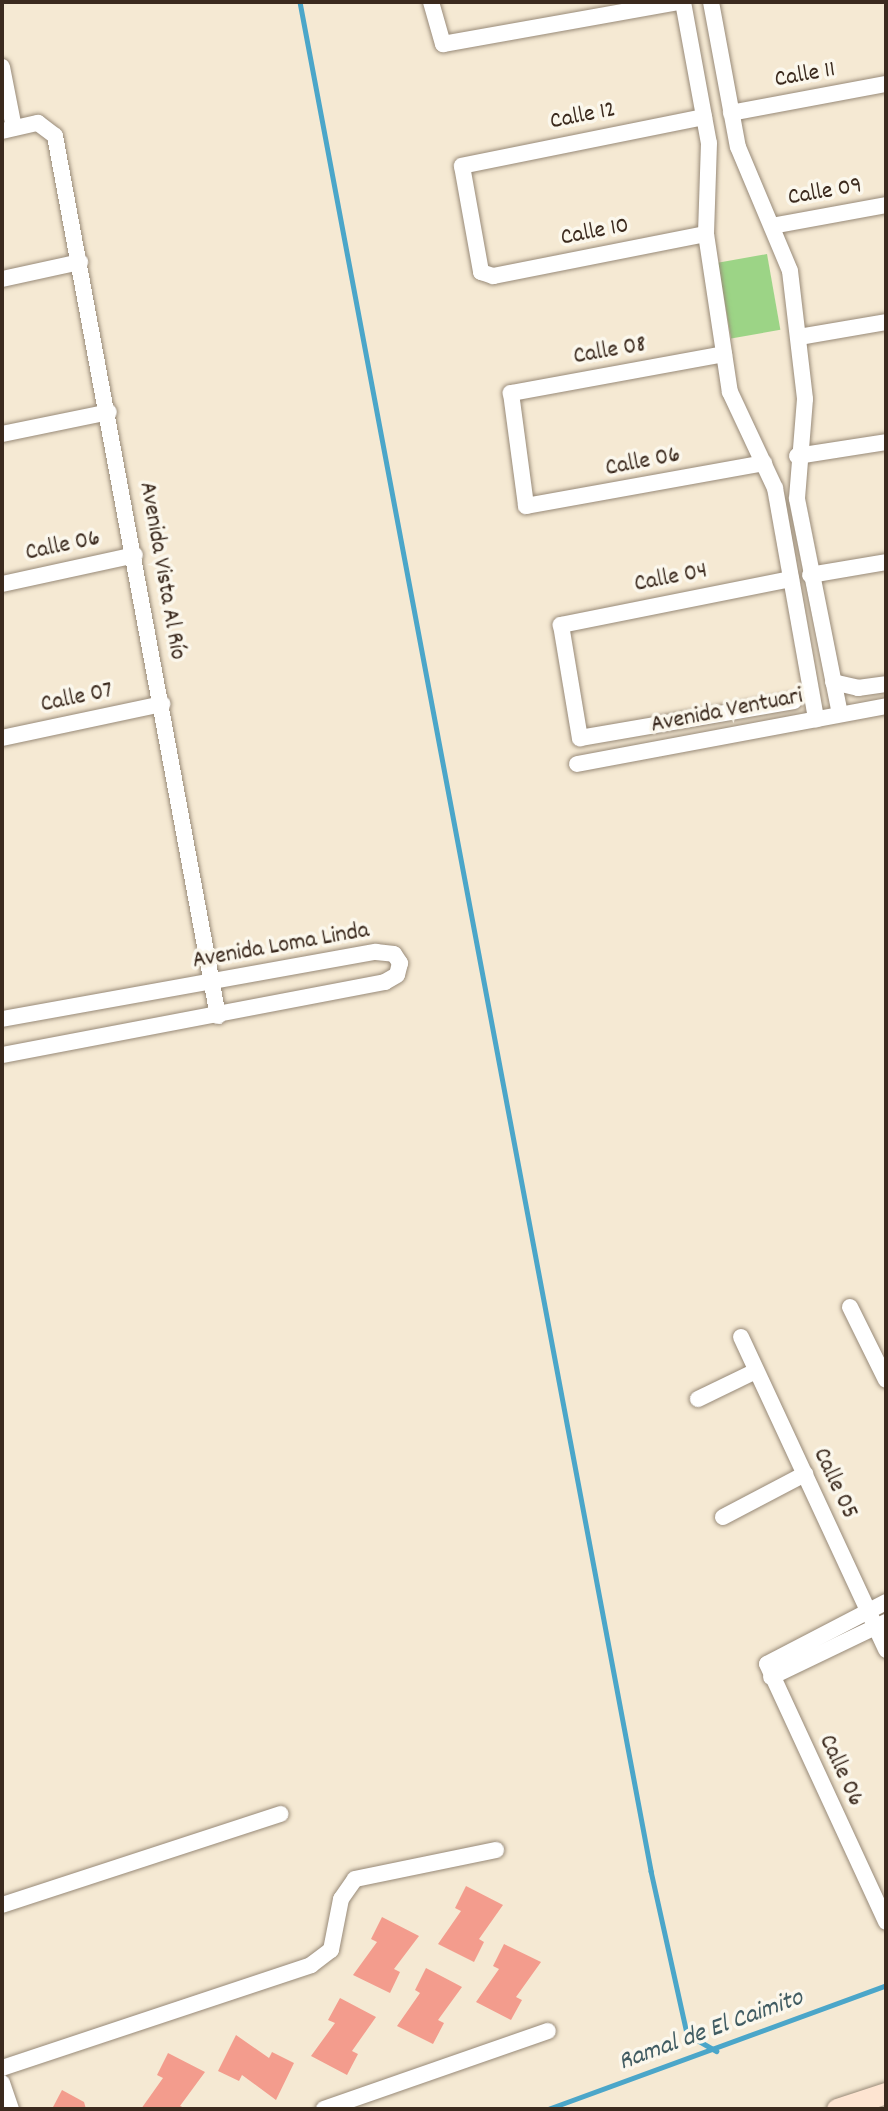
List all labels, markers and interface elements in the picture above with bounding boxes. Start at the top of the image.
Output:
street label: Calle 11 [772,57,838,95]
street label: Calle 12 [548,97,618,137]
street label: Calle 09 [786,172,864,214]
street label: Calle 10 [558,212,632,254]
street label: Calle 08 [571,331,649,373]
street label: Calle 06 [603,442,683,484]
street label: Avenida Vista Al Río [131,480,191,662]
street label: Calle 06 [23,525,103,569]
street label: Calle 04 [632,558,710,600]
street label: Calle 07 [38,677,116,721]
street label: Avenida Ventuari [649,683,805,741]
street label: Avenida Loma Linda [191,917,371,977]
street label: Calle 05 [805,1444,863,1524]
street label: Calle 06 [811,1731,869,1811]
water label: Ramal de El Caimito [614,1983,808,2079]

